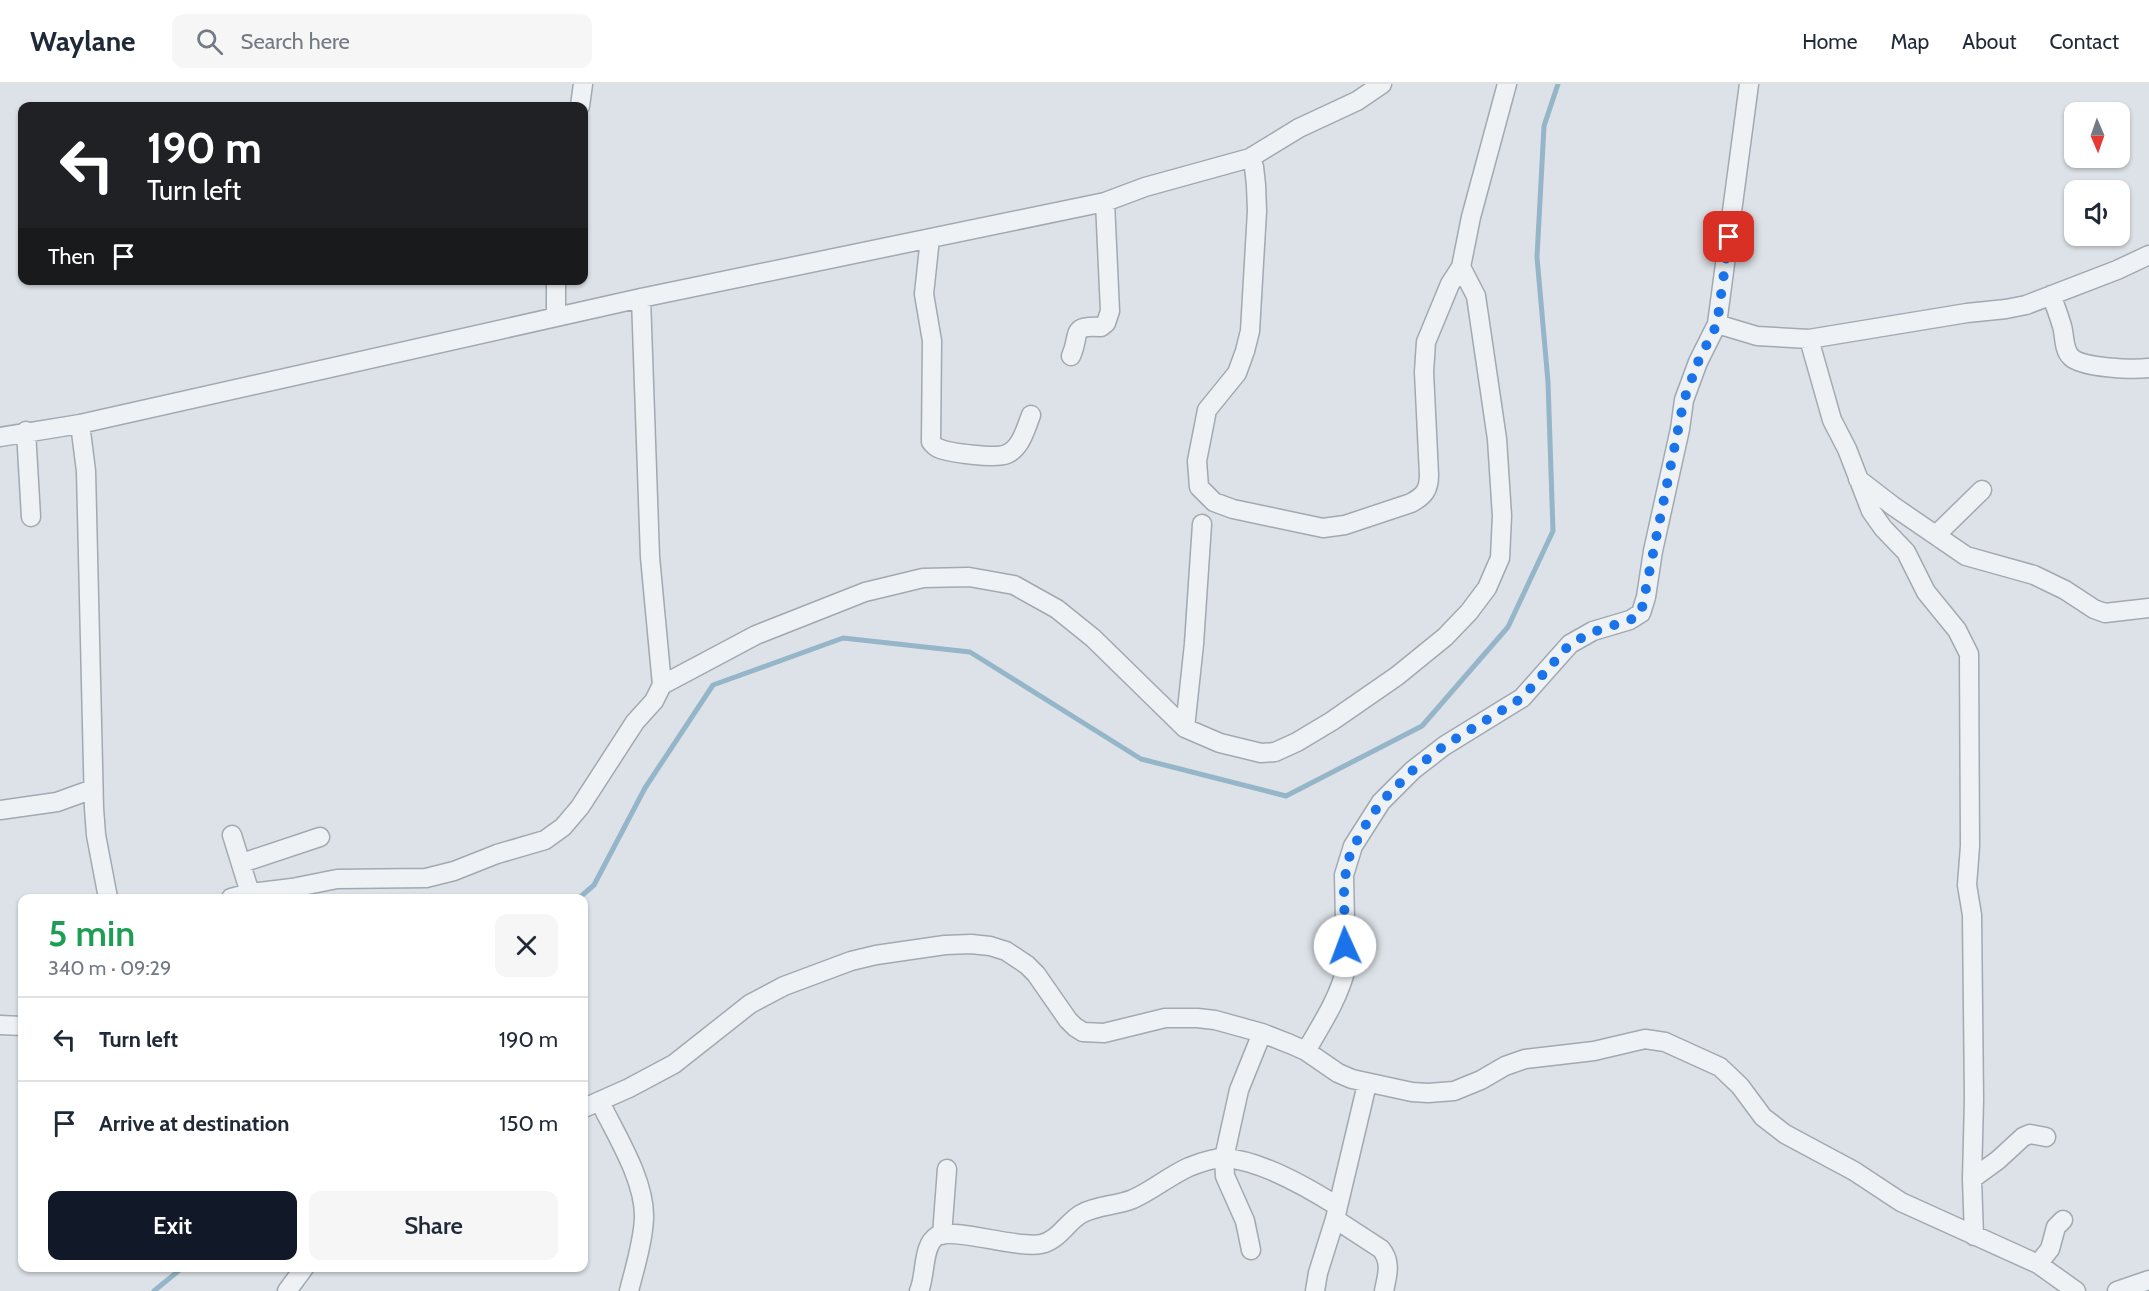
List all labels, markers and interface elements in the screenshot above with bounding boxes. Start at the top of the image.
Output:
search box [172,14,592,68]
text: Waylane [30,24,136,58]
icon: search [193,25,226,58]
text: Search here [241,28,350,55]
text: Home [1802,29,1858,54]
text: Map [1891,29,1929,54]
text: About [1962,29,2016,54]
text: Contact [2049,29,2119,54]
north arrow [2064,102,2130,168]
map controls [2064,102,2130,246]
text: 190 m [147,122,262,174]
icon: left [48,126,126,204]
text: Turn left [147,174,241,207]
button: sound [2064,180,2130,246]
pin [1703,211,1754,262]
icon: arrive [1712,220,1745,253]
icon: arrive [107,240,140,273]
text: Then [48,243,95,270]
text: 5 min [48,911,135,955]
button: close [495,914,558,977]
position arrow [1313,914,1377,978]
text: 340 m · 09:29 [48,956,171,980]
icon: left [48,1023,81,1056]
text: Turn left [99,1026,178,1053]
text: 190 m [499,1026,558,1053]
icon: arrive [48,1107,81,1140]
text: Arrive at destination [99,1110,289,1137]
text: 150 m [499,1110,558,1137]
button: Exit [48,1191,297,1260]
button: Share [309,1191,558,1260]

